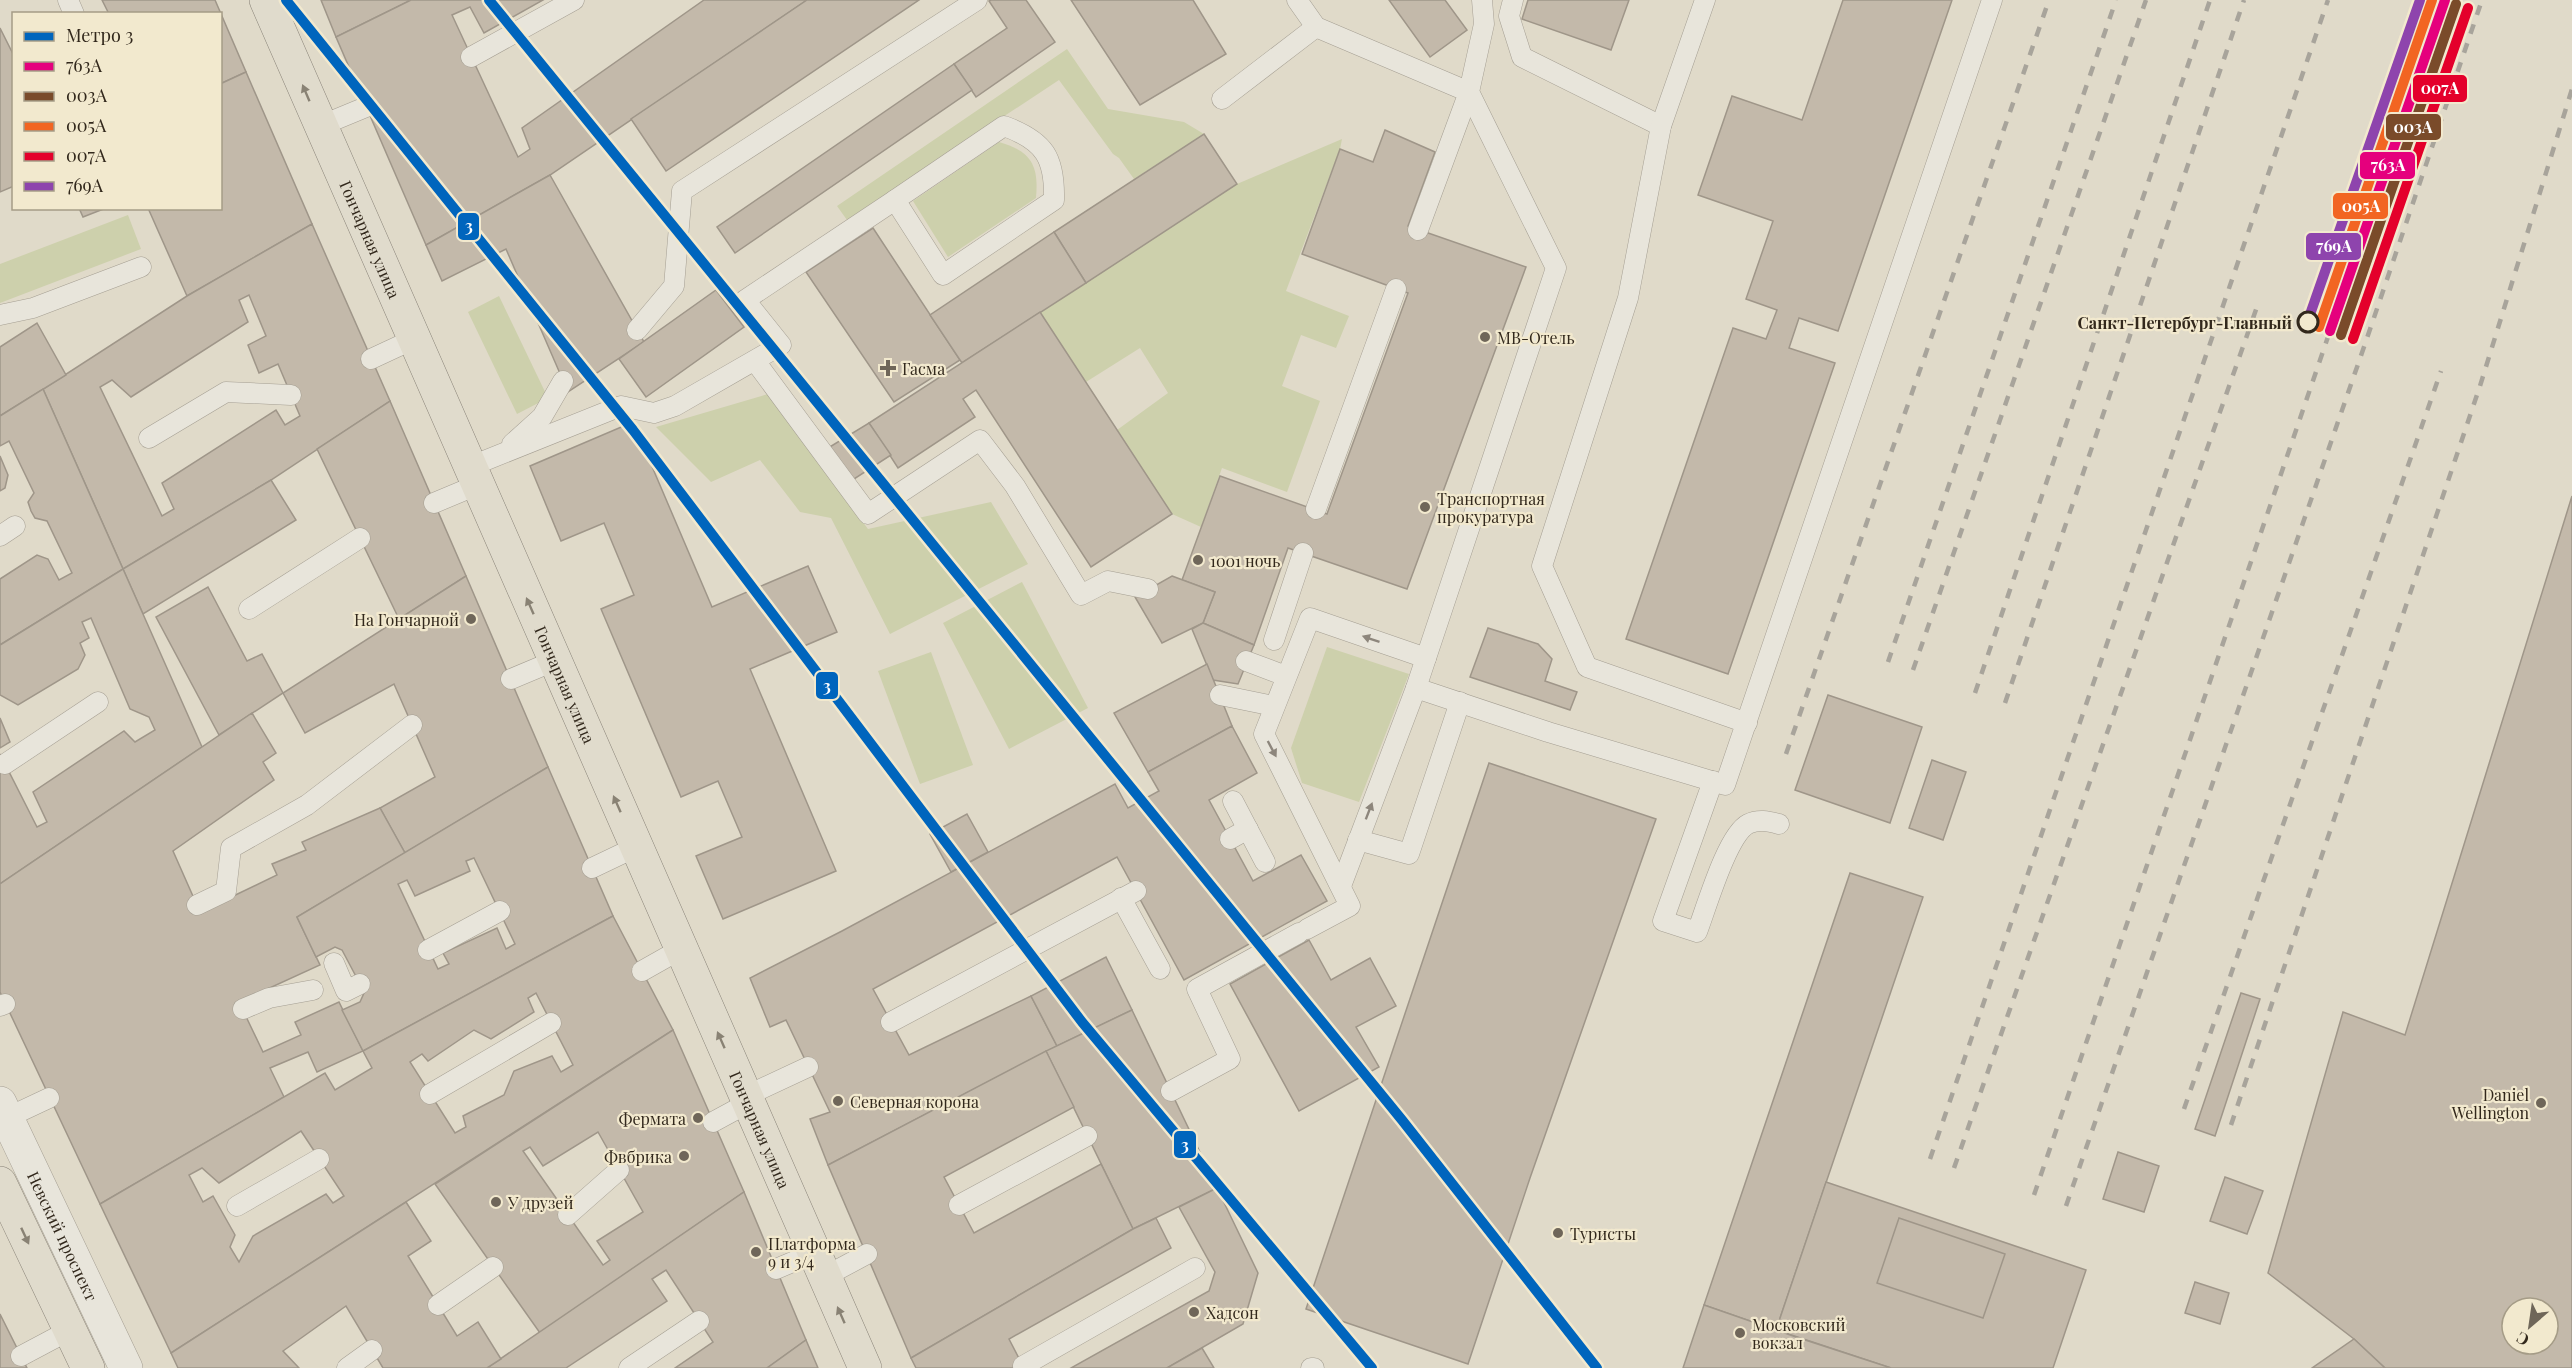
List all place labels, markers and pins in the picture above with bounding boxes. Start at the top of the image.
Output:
marker: Санкт-Петербург-Главный [2297,311,2319,333]
place label: Санкт-Петербург-Главный [2078,312,2293,333]
place label: МВ-Отель [1497,327,1575,348]
marker: МВ-Отель [1478,330,1492,344]
place label: Гасма [902,358,945,379]
marker: Гасма [879,359,897,377]
place label: Транспортная прокуратура [1437,488,1545,527]
marker: Транспортная прокуратура [1418,500,1432,514]
place label: 1001 ночь [1210,550,1280,571]
marker: 1001 ночь [1191,553,1205,567]
place label: На Гончарной [354,609,459,630]
marker: На Гончарной [464,612,478,626]
place label: Daniel Wellington [2451,1084,2529,1123]
place label: Северная корона [850,1091,979,1112]
marker: Северная корона [831,1094,845,1108]
marker: Daniel Wellington [2534,1096,2548,1110]
place label: Фермата [619,1108,686,1129]
marker: Фермата [691,1111,705,1125]
place label: Фвбрика [604,1146,672,1167]
marker: Фвбрика [677,1149,691,1163]
place label: У друзей [507,1192,573,1213]
marker: У друзей [489,1195,503,1209]
place label: Туристы [1570,1223,1636,1244]
marker: Туристы [1551,1226,1565,1240]
place label: Платформа 9 и 3/4 [768,1233,856,1272]
marker: Платформа 9 и 3/4 [749,1245,763,1259]
place label: Хадсон [1206,1302,1259,1323]
marker: Хадсон [1187,1305,1201,1319]
place label: Московский вокзал [1752,1314,1846,1353]
marker: Московский вокзал [1733,1326,1747,1340]

